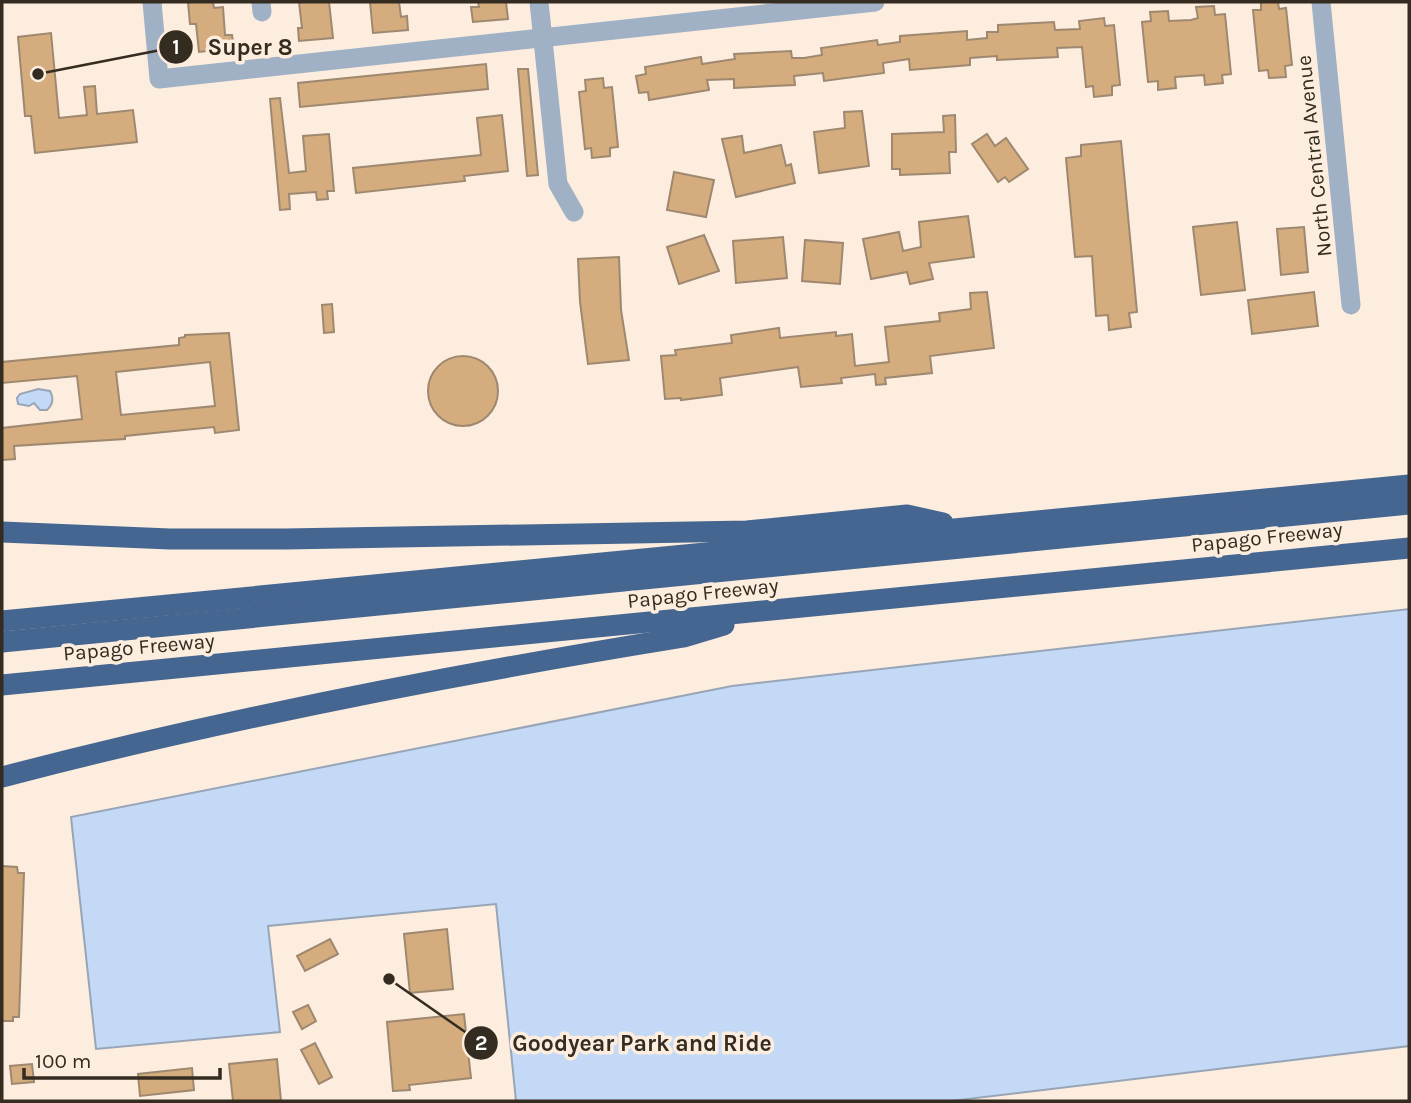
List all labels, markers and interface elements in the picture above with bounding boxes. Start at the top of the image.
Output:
callout: Super 8 [159,25,307,69]
text: Super 8 [207,34,293,61]
text: 1 [172,35,180,59]
street label: North Central Avenue [1291,54,1337,258]
street label: Papago Freeway [1190,517,1344,557]
street label: Papago Freeway [626,573,780,613]
street label: Papago Freeway [62,628,216,666]
callout: Goodyear Park and Ride [464,1021,786,1065]
text: Goodyear Park and Ride [512,1030,772,1057]
text: 2 [475,1031,487,1055]
scale bar [24,1036,220,1080]
text: 100 m [35,1049,92,1073]

